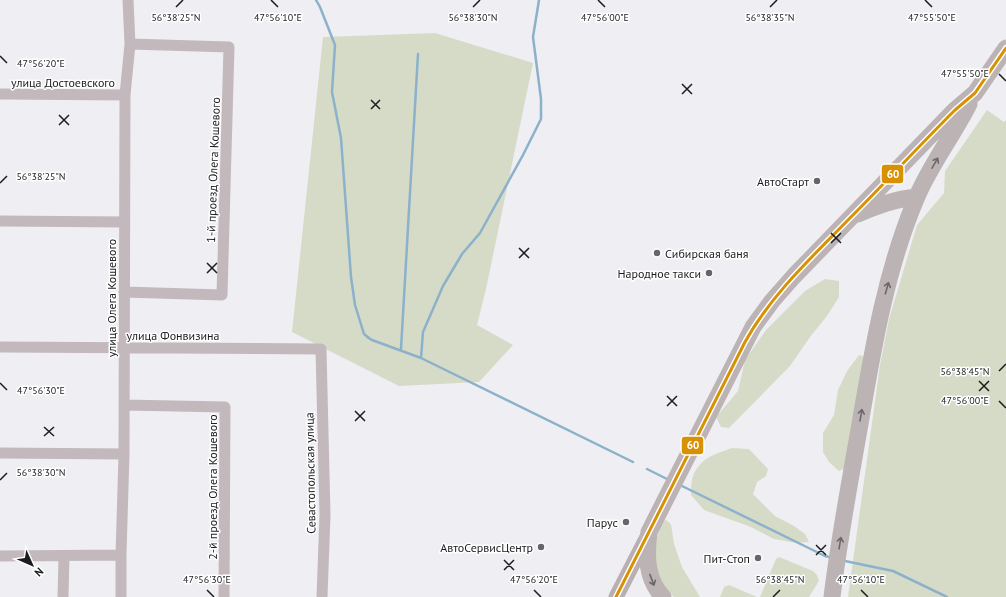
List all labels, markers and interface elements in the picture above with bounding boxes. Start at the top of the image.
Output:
text: 56°38'25"N [151,11,201,24]
text: 47°56'10"E [254,11,302,24]
text: 56°38'30"N [448,11,498,24]
text: 47°56'00"E [581,11,629,24]
text: 56°38'35"N [745,11,795,24]
text: 47°55'50"E [908,11,956,24]
text: 47°56'20"E [17,57,65,70]
text: 47°55'50"E [941,67,989,80]
street label: улица Достоевского [11,75,115,90]
street label: 1-й проезд Олега Кошевого [203,97,223,243]
one-way arrow [931,157,939,169]
line badge: 60 [881,164,904,184]
text: 60 [887,167,899,181]
text: 56°38'25"N [16,170,66,183]
place label: АвтоСтарт [757,174,809,189]
marker: АвтоСтарт [812,176,822,186]
street label: улица Олега Кошевого [104,239,119,357]
place label: Сибирская баня [665,246,748,261]
marker: Сибирская баня [652,248,662,258]
place label: Народное такси [617,266,701,281]
marker: Народное такси [704,268,714,278]
one-way arrow [884,282,891,295]
street label: улица Фонвизина [127,328,219,343]
text: 56°38'45"N [940,365,990,378]
text: 47°56'30"E [17,384,65,397]
text: 47°56'00"E [941,394,989,407]
one-way arrow [857,409,865,422]
street label: Севастопольская улица [301,412,319,534]
street label: 2-й проезд Олега Кошевого [205,414,220,560]
line badge: 60 [681,436,704,455]
text: 60 [687,438,699,452]
text: 56°38'30"N [16,466,66,479]
place label: Парус [587,515,619,530]
marker: Парус [621,517,631,527]
one-way arrow [836,537,844,550]
place label: АвтоСервисЦентр [440,540,533,555]
marker: АвтоСервисЦентр [536,542,546,552]
north arrow [12,545,52,585]
place label: Пит-Стоп [704,551,750,566]
marker: Пит-Стоп [753,553,763,563]
text: N [32,565,47,580]
text: 47°56'30"E [183,573,231,586]
text: 47°56'20"E [510,573,558,586]
one-way arrow [649,573,657,585]
text: 56°38'45"N [755,573,805,586]
text: 47°56'10"E [837,573,885,586]

